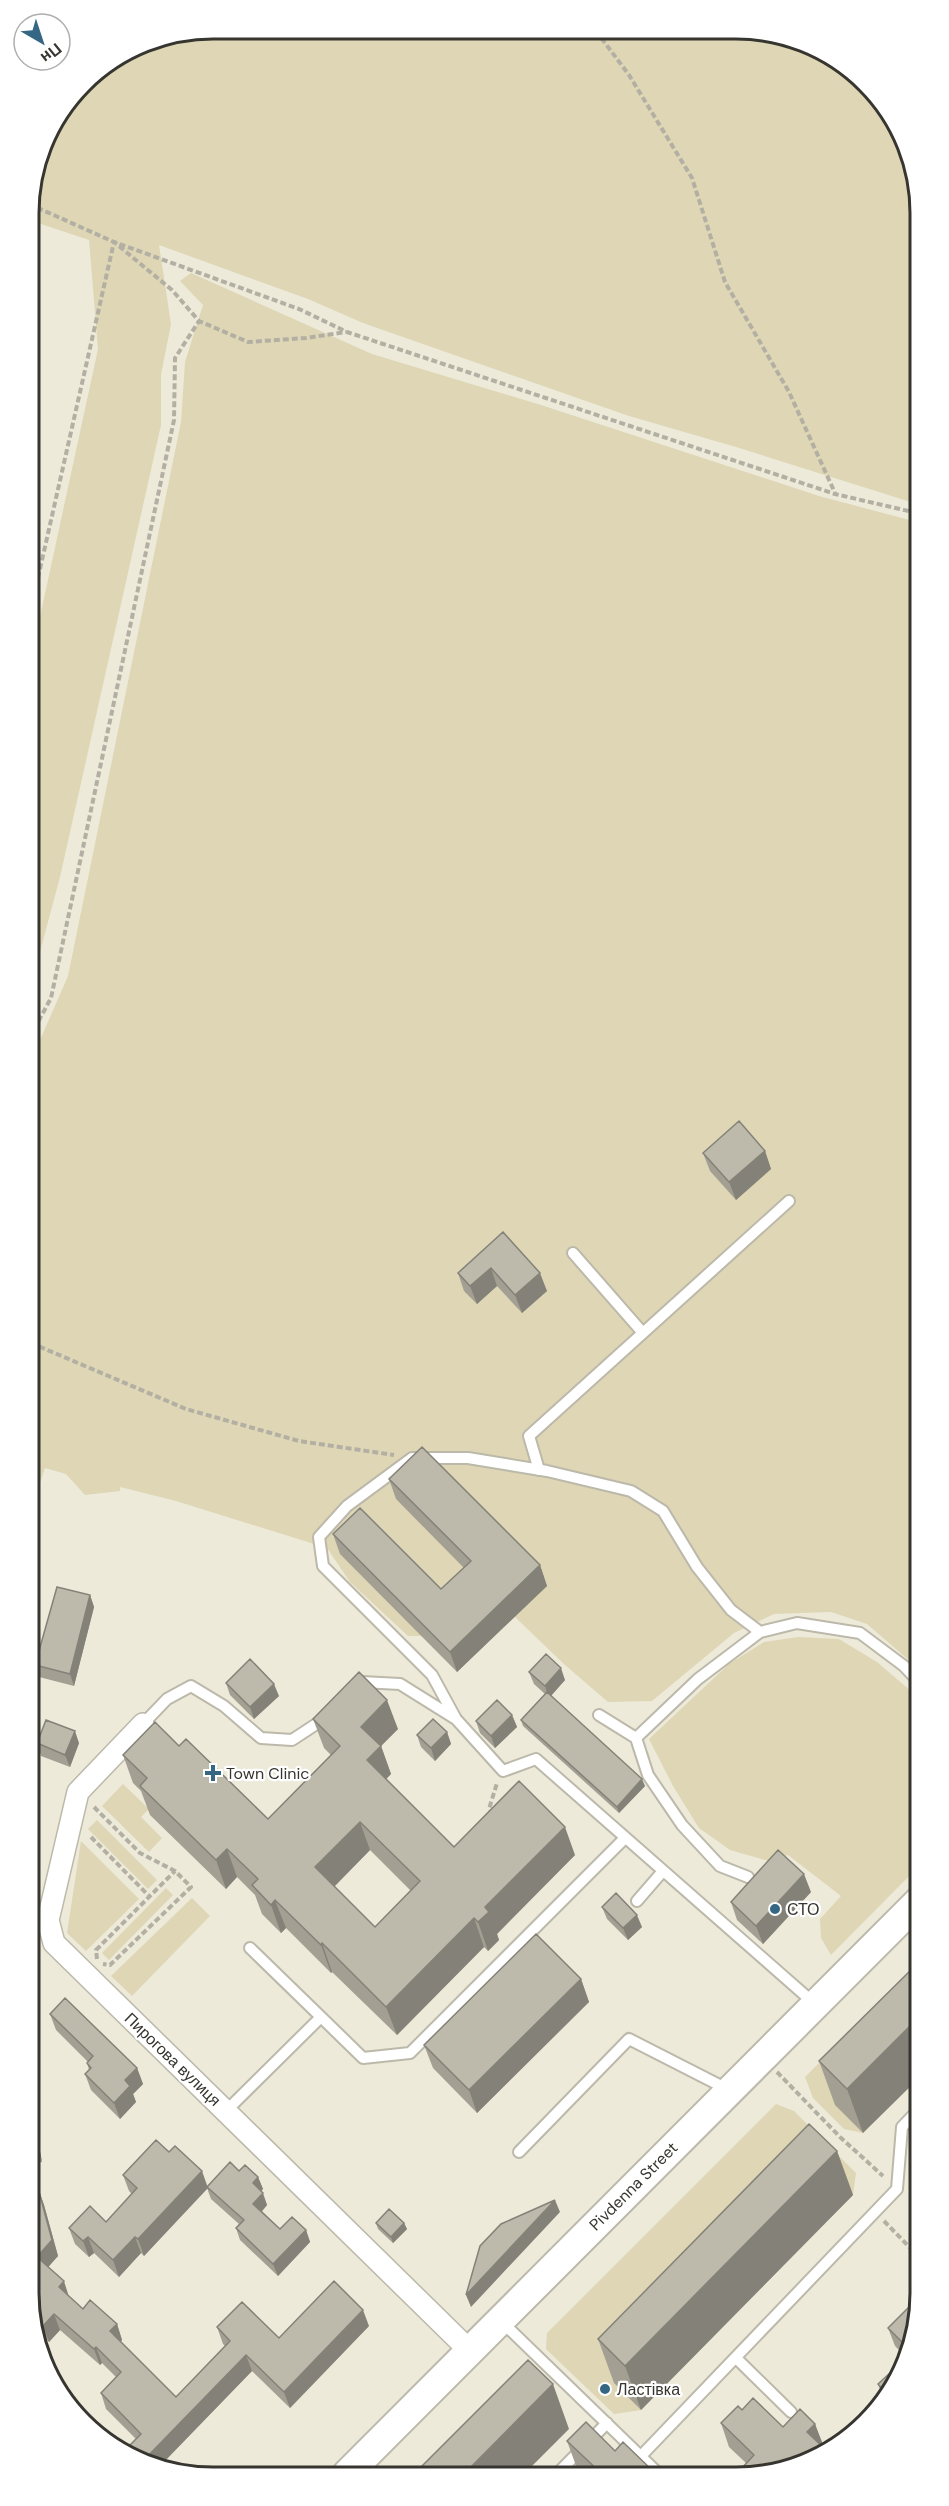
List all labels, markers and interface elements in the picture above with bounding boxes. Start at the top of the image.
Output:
north arrow [12,12,72,72]
text: Пн [36,38,66,68]
place label: Town Clinic [226,1763,309,1784]
marker: Town Clinic [204,1764,222,1782]
place label: СТО [787,1899,820,1920]
marker: СТО [768,1902,782,1916]
street label: Пирогова вулиця [120,2008,225,2111]
street label: Pivdenna Street [585,2138,682,2235]
place label: Ластівка [617,2379,680,2400]
marker: Ластівка [598,2382,612,2396]

